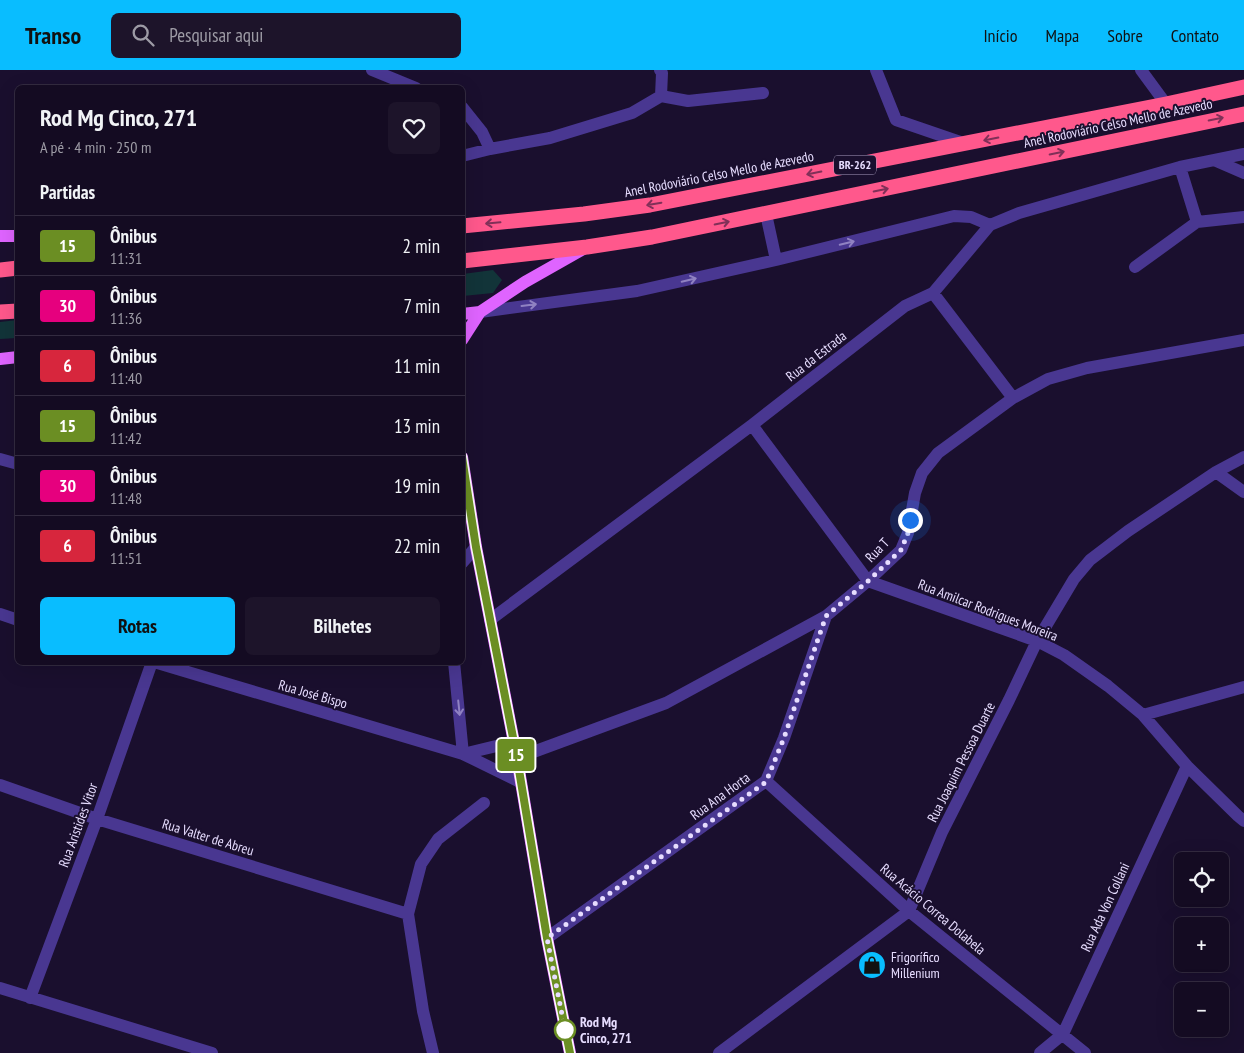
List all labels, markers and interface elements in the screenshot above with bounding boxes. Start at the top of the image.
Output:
search box [111,13,461,58]
text: Transo [25,20,81,51]
icon: search [129,21,157,49]
text: Pesquisar aqui [169,23,263,47]
text: Início [983,24,1017,47]
text: Mapa [1045,24,1079,47]
text: Sobre [1107,24,1143,47]
text: Contato [1171,24,1219,47]
street label: Anel Rodoviário Celso Mello de Azevedo [1022,94,1214,152]
text: Rod Mg Cinco, 271 [40,102,197,133]
button: heart [388,102,440,154]
one-way arrow [1207,114,1223,124]
one-way arrow [983,135,999,144]
text: A pé · 4 min · 250 m [40,137,151,157]
street label: Anel Rodoviário Celso Mello de Azevedo [623,147,815,201]
one-way arrow [1048,148,1064,157]
road number: BR-262 [834,156,876,174]
one-way arrow [806,169,822,179]
text: Partidas [40,180,95,204]
one-way arrow [872,185,888,194]
one-way arrow [647,200,663,210]
one-way arrow [485,218,501,228]
one-way arrow [713,218,729,227]
text: Ônibus [110,224,157,248]
text: 15 [59,234,76,257]
text: 2 min [403,234,440,258]
one-way arrow [839,238,855,247]
text: 11:31 [110,248,142,268]
one-way arrow [680,275,696,284]
text: Ônibus [110,284,157,308]
text: 30 [59,294,76,317]
text: 7 min [403,294,440,318]
one-way arrow [520,300,536,310]
text: 11:36 [110,308,142,328]
street label: Rua da Estrada [782,327,850,385]
text: Ônibus [110,344,157,368]
text: 6 [63,354,72,377]
text: 11 min [394,354,440,378]
text: 11:40 [110,368,142,388]
text: Ônibus [110,404,157,428]
text: 15 [59,414,76,437]
text: 13 min [394,414,440,438]
text: 11:42 [110,428,142,448]
text: Ônibus [110,464,157,488]
text: 30 [59,474,76,497]
text: 19 min [394,474,440,498]
text: 11:48 [110,488,142,508]
your location [898,508,923,533]
text: Ônibus [110,524,157,548]
street label: Rua T [861,533,893,566]
text: 6 [63,534,72,557]
text: 22 min [394,534,440,558]
text: 11:51 [110,548,142,568]
street label: Rua Amilcar Rodrigues Moreira [916,575,1060,645]
button: Rotas [40,597,235,655]
button: Bilhetes [245,597,440,655]
street label: Rua José Bispo [276,676,350,712]
street label: Rua Joaquim Pessoa Duarte [923,699,999,825]
one-way arrow [454,700,464,716]
line badge: 15 [494,739,538,771]
text: 15 [507,743,525,766]
street label: Rua Ana Horta [687,768,753,824]
street label: Rua Aristides Vitor [54,780,102,870]
street label: Rua Valter de Abreu [160,815,256,859]
map controls [1174,852,1229,1037]
button: locate [1174,852,1229,907]
street label: Rua Acácio Correa Dolabela [877,860,989,958]
street label: Rua Ada Von Collani [1077,860,1133,954]
button: + [1174,917,1229,972]
place label: Frigorífico Millenium [891,948,940,982]
shop icon: Frigorífico Millenium [857,950,887,980]
button: − [1174,982,1229,1037]
place label: Rod Mg Cinco, 271 [580,1013,632,1047]
marker: Rod Mg Cinco, 271 [554,1019,576,1041]

